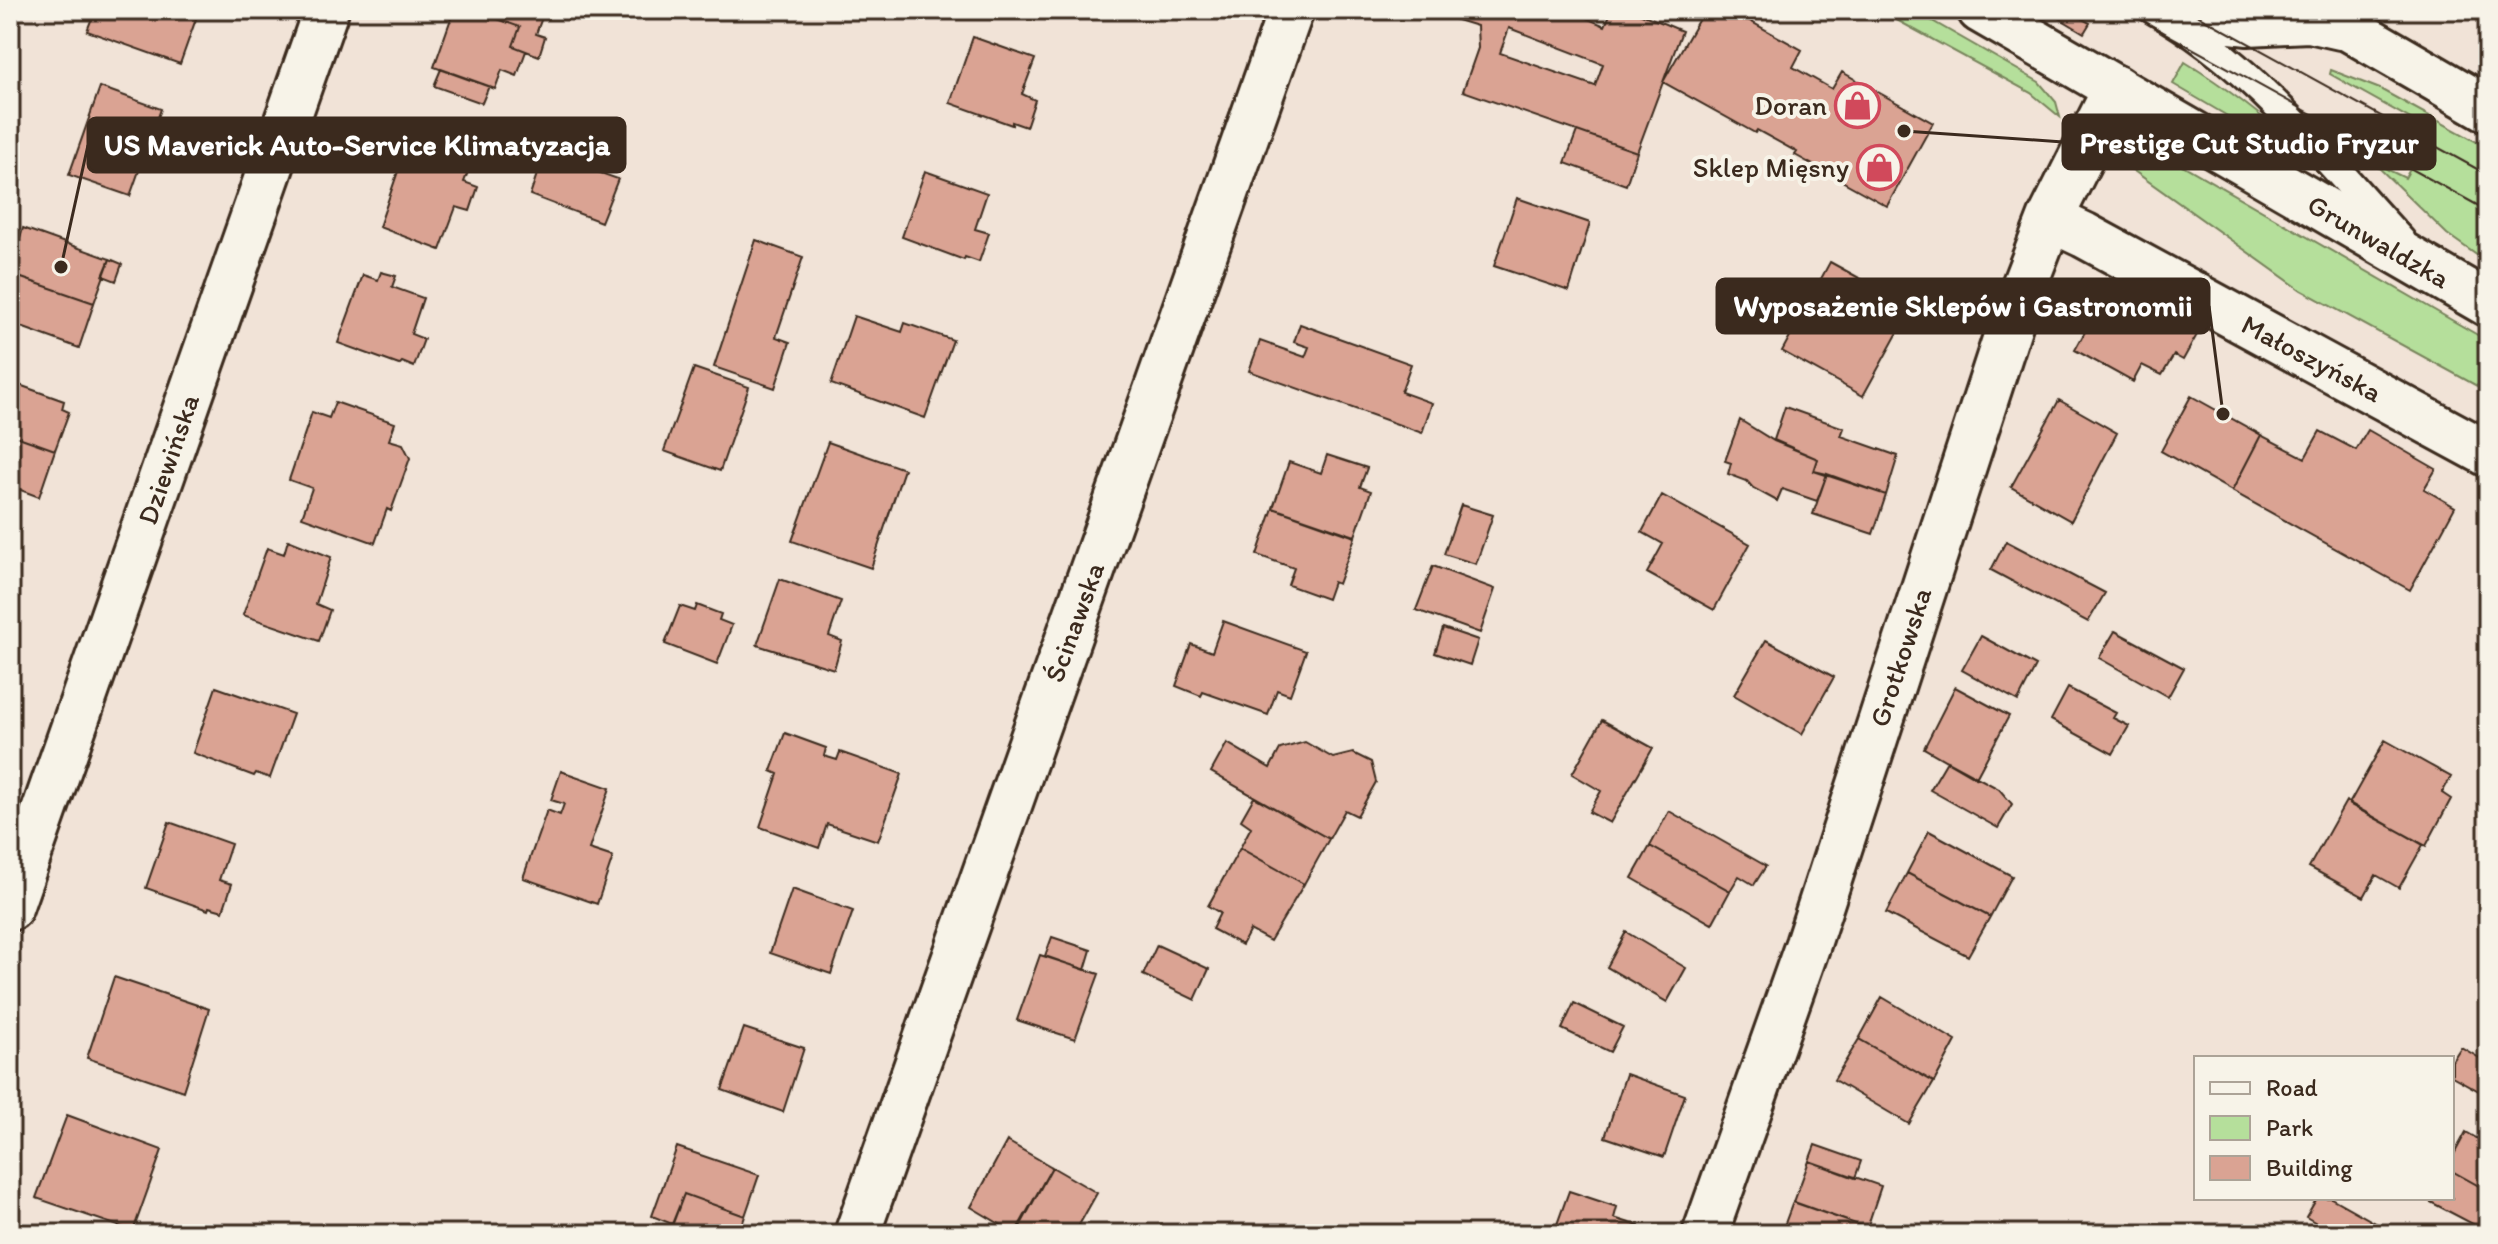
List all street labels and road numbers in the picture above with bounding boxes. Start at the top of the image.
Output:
street label: Grunwaldzka [2302,187,2457,296]
street label: Małoszyńska [2236,307,2389,409]
street label: Dziewińska [130,389,206,529]
street label: Ścinawska [1037,557,1112,687]
street label: Grotkowska [1862,583,1939,731]

